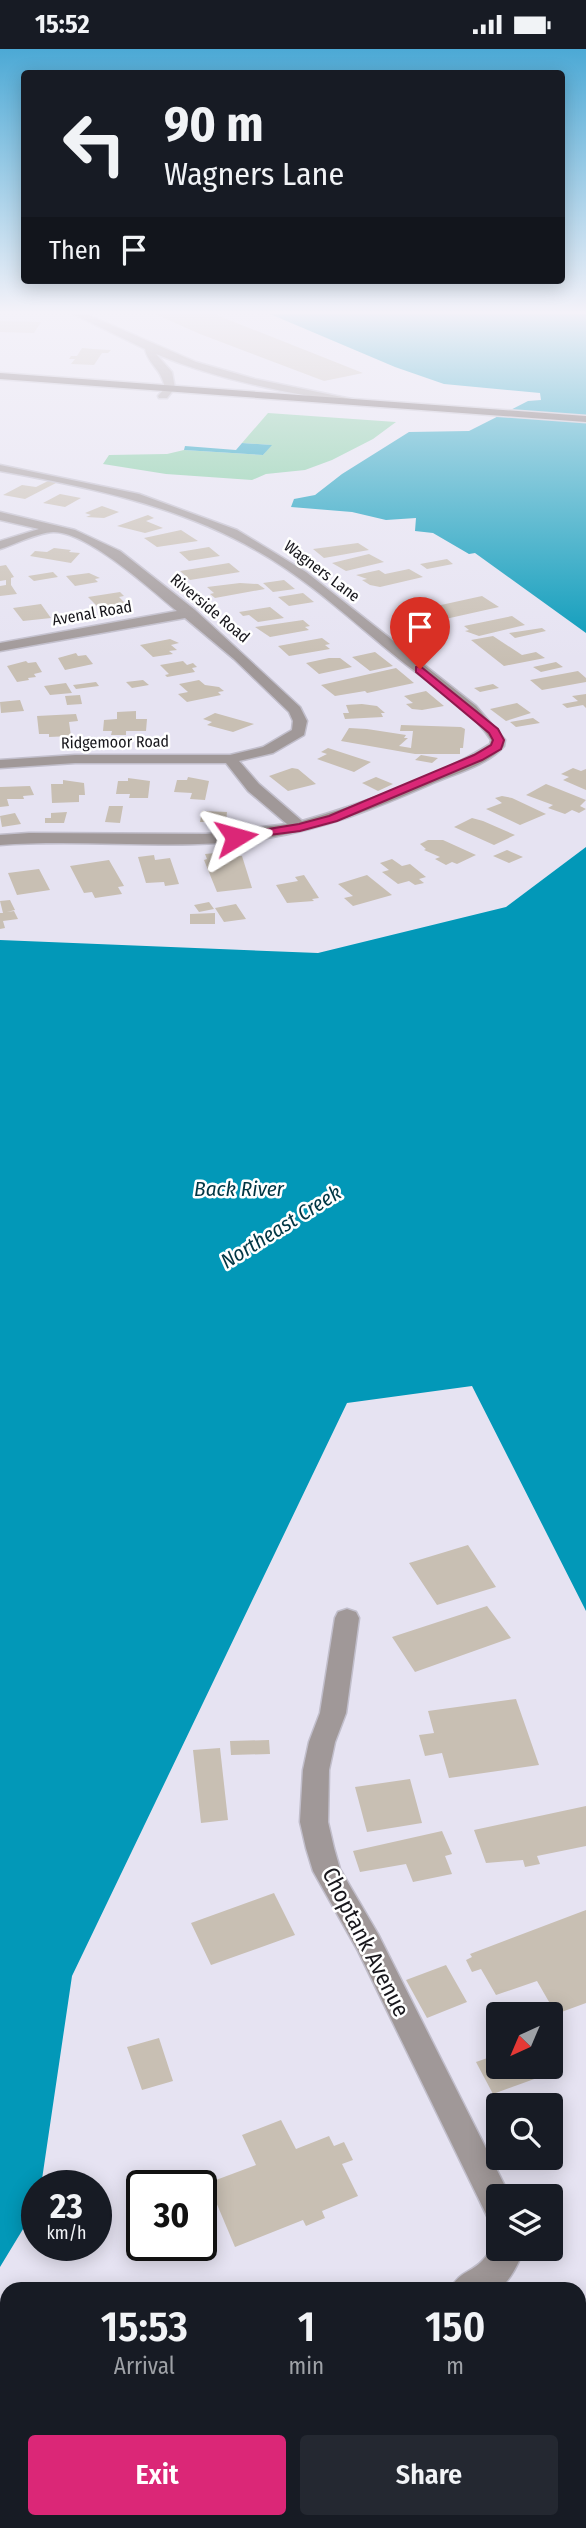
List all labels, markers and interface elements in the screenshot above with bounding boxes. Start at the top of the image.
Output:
text: 15:52 [35,9,89,40]
text: 90 m [164,95,264,154]
icon: left [49,98,140,189]
text: Wagners Lane [164,155,344,193]
icon: arrive [115,231,153,269]
text: Then [49,235,101,266]
street label: Wagners Lane [280,536,364,606]
street label: Riverside Road [167,569,253,647]
street label: Avenal Road [51,597,133,629]
pin [390,597,450,669]
icon: arrive [401,608,439,646]
street label: Ridgemoor Road [61,732,169,752]
position arrow [199,800,273,874]
water label: Back River [194,1176,285,1202]
water label: Northeast Creek [216,1180,346,1274]
street label: Choptank Avenue [316,1863,416,2021]
north arrow [486,2002,564,2079]
map controls [486,2002,563,2261]
button: search [486,2093,563,2170]
speed limit sign: 30 [126,2170,217,2261]
button: layers [486,2184,563,2261]
text: 23 [50,2185,83,2227]
text: km/h [46,2222,87,2244]
text: 15:53 [101,2302,188,2352]
text: 1 [298,2302,315,2352]
text: 150 [425,2302,485,2352]
text: Arrival [114,2352,175,2380]
text: min [289,2352,324,2380]
text: m [446,2352,464,2380]
button: Exit [28,2435,286,2515]
button: Share [300,2435,558,2515]

